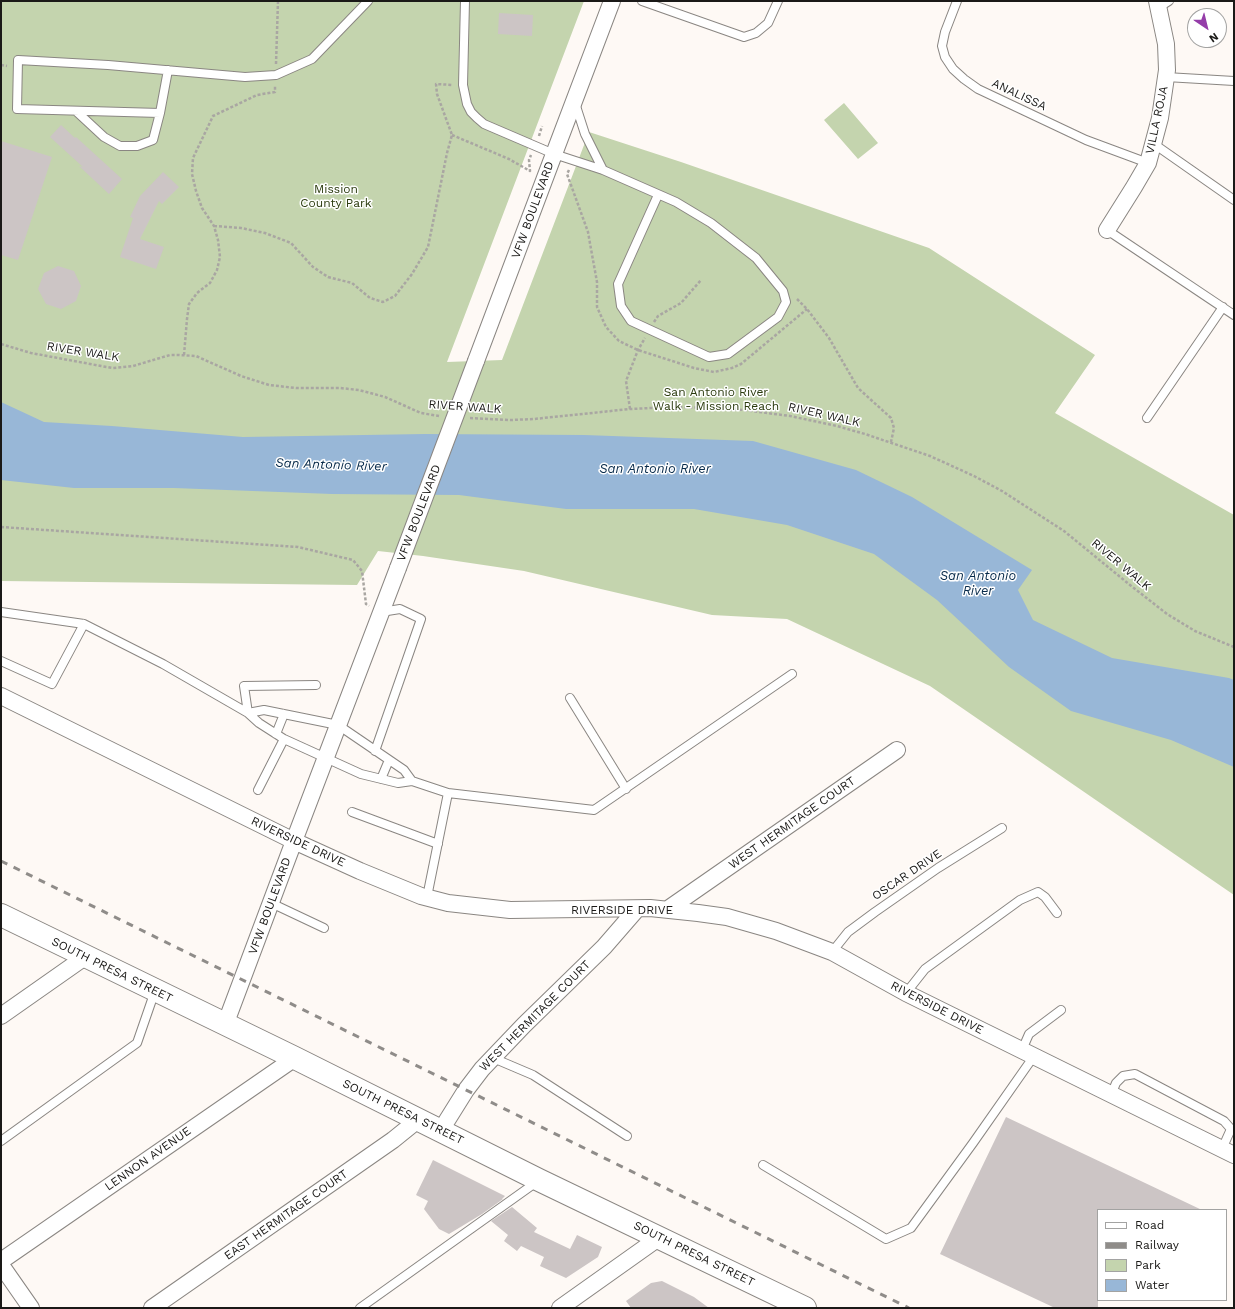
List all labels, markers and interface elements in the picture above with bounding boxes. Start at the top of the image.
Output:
north arrow [1187,8,1227,48]
text: N [1207,30,1221,45]
street label: ANALISSA [989,76,1049,114]
street label: VILLA ROJA [1143,85,1171,155]
street label: VFW BOULEVARD [509,159,557,261]
park label: Mission County Park [300,182,372,210]
street label: RIVER WALK [46,339,120,365]
park label: San Antonio River Walk - Mission Reach [653,385,779,413]
street label: RIVER WALK [428,397,502,417]
street label: RIVER WALK [787,400,861,430]
water label: San Antonio River [275,455,387,475]
water label: San Antonio River [599,461,711,477]
street label: VFW BOULEVARD [394,463,444,563]
street label: RIVER WALK [1088,536,1154,594]
water label: San Antonio River [940,568,1016,599]
street label: WEST HERMITAGE COURT [726,774,858,872]
street label: RIVERSIDE DRIVE [249,814,347,870]
street label: OSCAR DRIVE [870,847,944,903]
street label: VFW BOULEVARD [246,855,294,957]
street label: RIVERSIDE DRIVE [571,903,673,917]
street label: SOUTH PRESA STREET [49,934,175,1006]
street label: WEST HERMITAGE COURT [477,958,593,1074]
street label: RIVERSIDE DRIVE [888,978,986,1038]
street label: SOUTH PRESA STREET [340,1076,466,1148]
street label: LENNON AVENUE [102,1124,194,1194]
street label: EAST HERMITAGE COURT [222,1167,350,1263]
legend [1097,1209,1227,1301]
street label: SOUTH PRESA STREET [631,1218,757,1290]
text: Road [1135,1218,1164,1232]
text: Railway [1135,1238,1179,1252]
text: Park [1135,1258,1161,1272]
text: Water [1135,1278,1169,1292]

